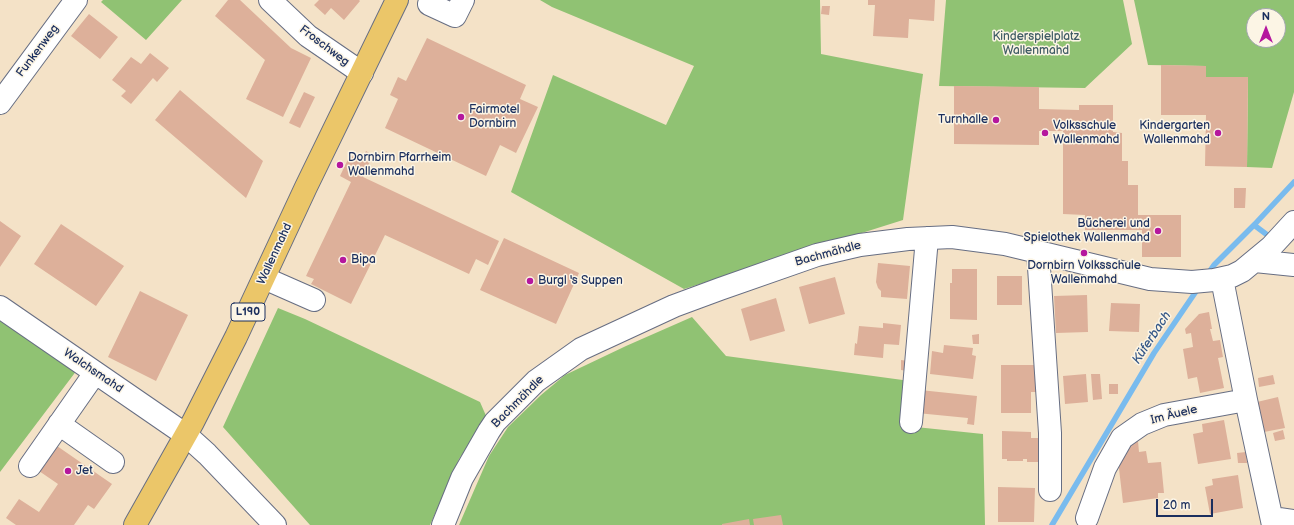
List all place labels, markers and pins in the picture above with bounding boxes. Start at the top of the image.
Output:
place label: Fairmotel Dornbirn [469,103,519,131]
marker: Fairmotel Dornbirn [456,112,466,122]
place label: Turnhalle [938,113,988,127]
marker: Turnhalle [991,115,1001,125]
place label: Volksschule Wallenmahd [1053,119,1119,147]
place label: Kindergarten Wallenmahd [1139,119,1210,147]
marker: Volksschule Wallenmahd [1040,128,1050,138]
marker: Kindergarten Wallenmahd [1213,128,1223,138]
place label: Dornbirn Pfarrheim Wallenmahd [348,151,451,179]
marker: Dornbirn Pfarrheim Wallenmahd [335,160,345,170]
place label: Bücherei und Spielothek Wallenmahd [1024,217,1150,245]
marker: Bücherei und Spielothek Wallenmahd [1153,226,1163,236]
marker: Dornbirn Volksschule Wallenmahd [1079,248,1089,258]
place label: Bipa [351,253,376,267]
marker: Bipa [338,255,348,265]
place label: Dornbirn Volksschule Wallenmahd [1027,259,1141,287]
place label: Burgl 's Suppen [538,274,623,288]
marker: Burgl 's Suppen [525,276,535,286]
place label: Jet [76,464,93,478]
marker: Jet [63,466,73,476]

